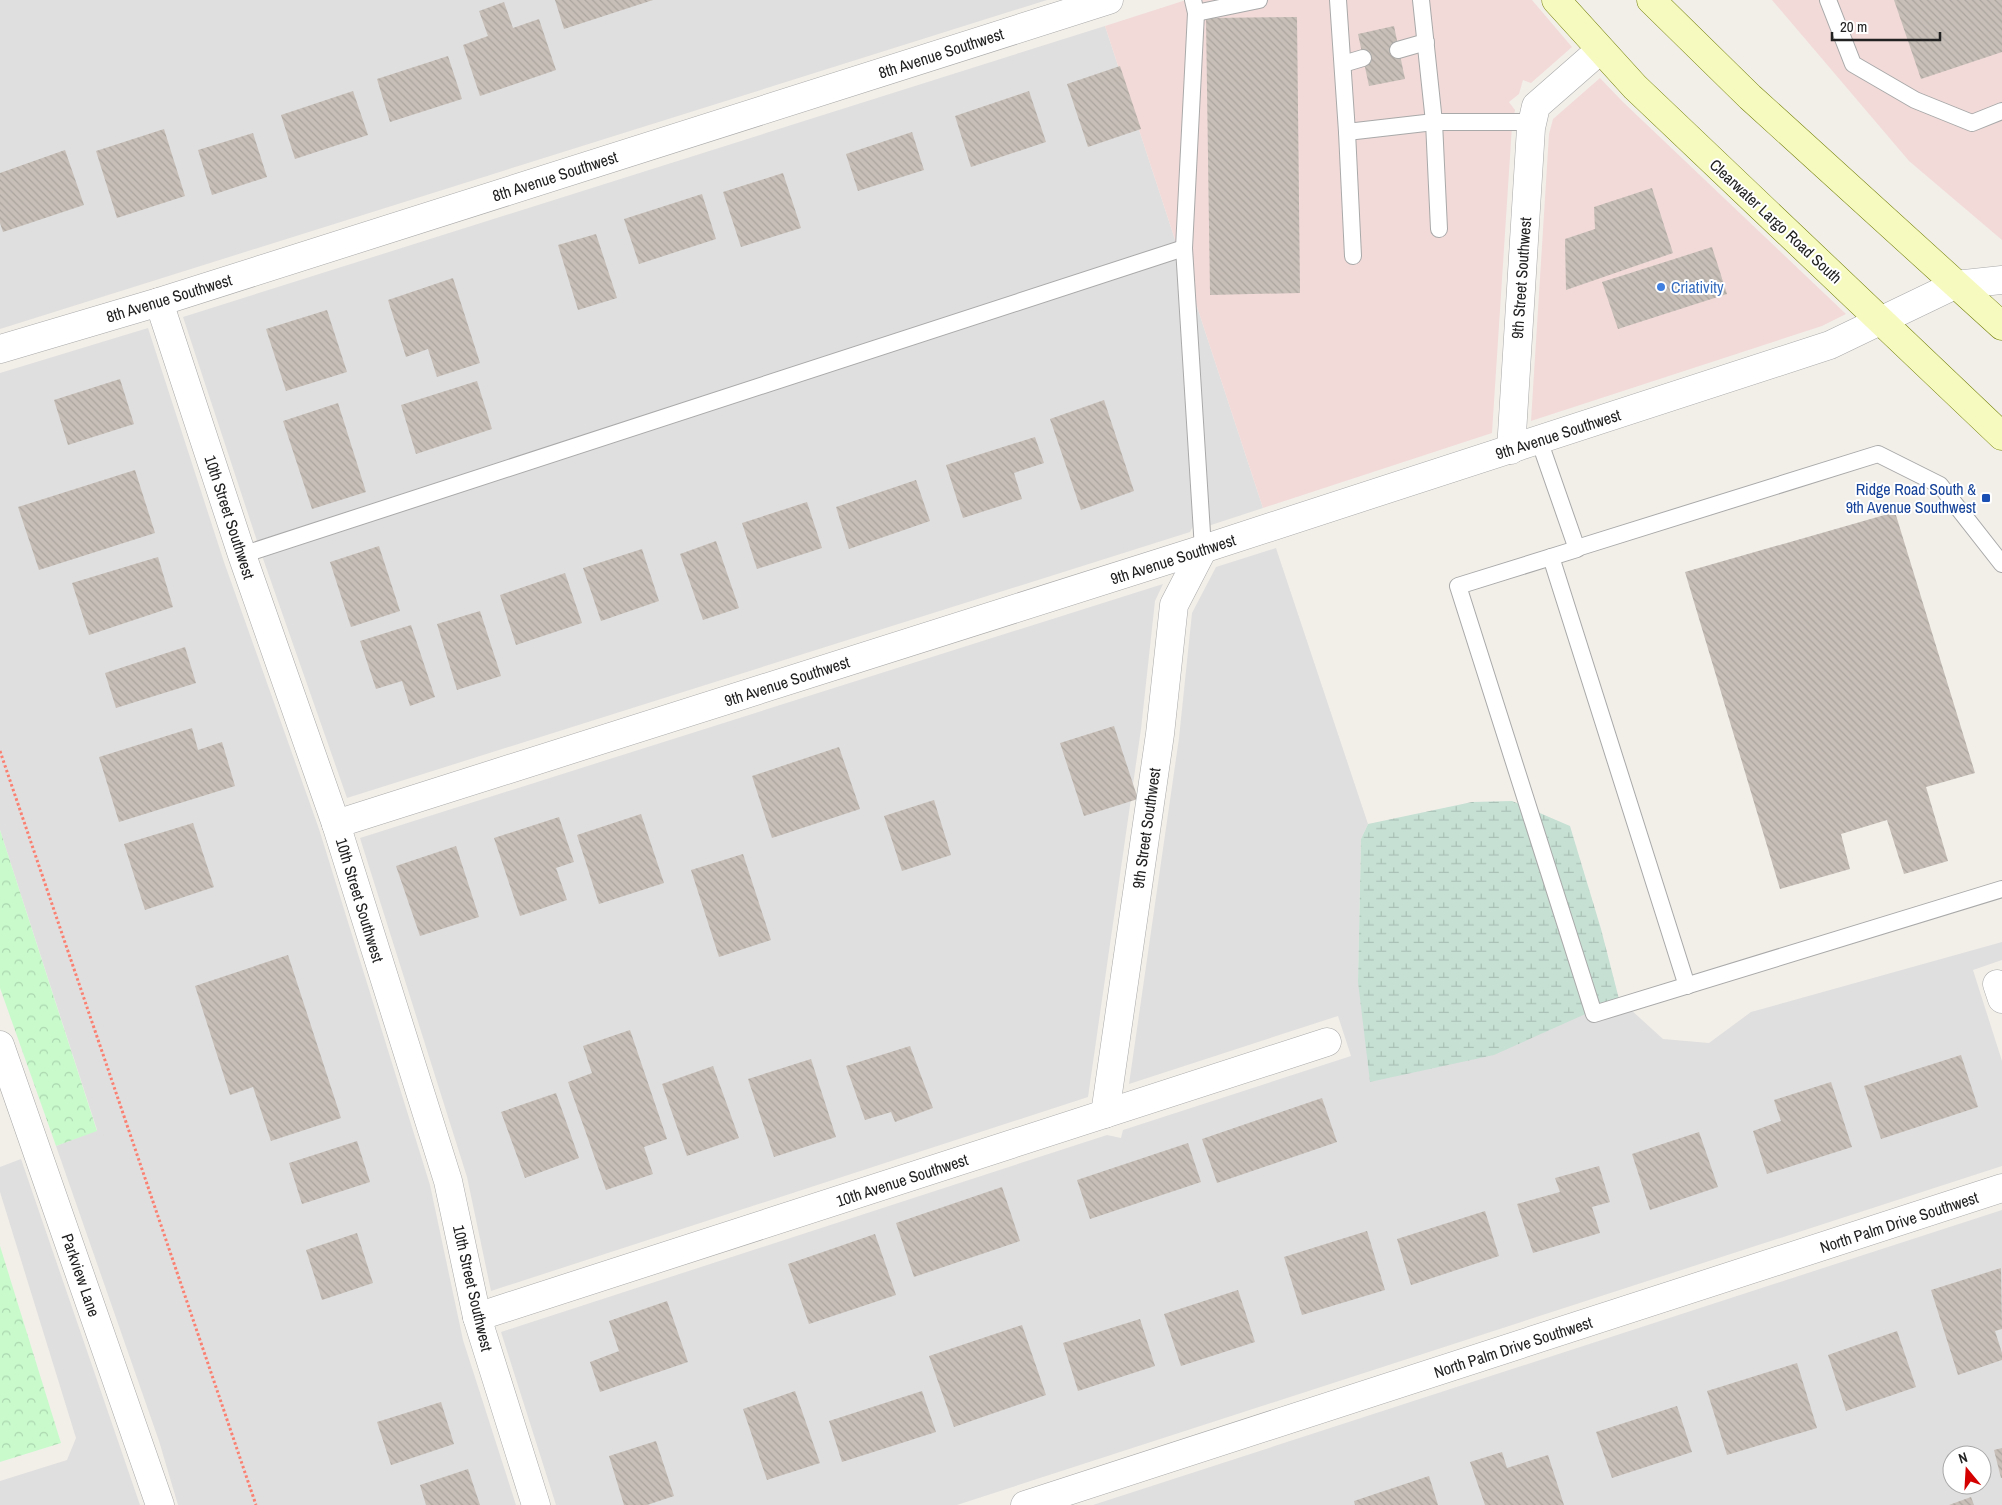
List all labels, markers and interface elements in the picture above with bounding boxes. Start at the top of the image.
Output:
scale bar [1832,10,1940,42]
text: 20 m [1840,16,1867,37]
street label: 8th Avenue Southwest [876,22,1007,84]
street label: 8th Avenue Southwest [490,145,621,207]
street label: Clearwater Largo Road South [1705,154,1847,288]
street label: 9th Street Southwest [1506,216,1536,340]
street label: 8th Avenue Southwest [103,268,235,328]
place label: Criativity [1671,276,1724,298]
marker: Criativity [1655,281,1667,293]
street label: 9th Avenue Southwest [1493,403,1624,465]
street label: 10th Street Southwest [200,452,261,582]
place label: Ridge Road South & 9th Avenue Southwest [1846,478,1976,518]
marker: Ridge Road South & 9th Avenue Southwest [1980,492,1992,504]
street label: 9th Avenue Southwest [1108,528,1239,590]
street label: 9th Avenue Southwest [722,650,853,712]
street label: 9th Street Southwest [1127,766,1165,890]
street label: 10th Street Southwest [331,835,389,965]
street label: 10th Avenue Southwest [833,1148,971,1212]
street label: North Palm Drive Southwest [1817,1186,1981,1258]
street label: 10th Street Southwest [448,1223,498,1354]
street label: Parkview Lane [56,1230,106,1320]
street label: North Palm Drive Southwest [1431,1311,1595,1383]
north arrow [1942,1445,1992,1495]
text: N [1956,1448,1970,1467]

